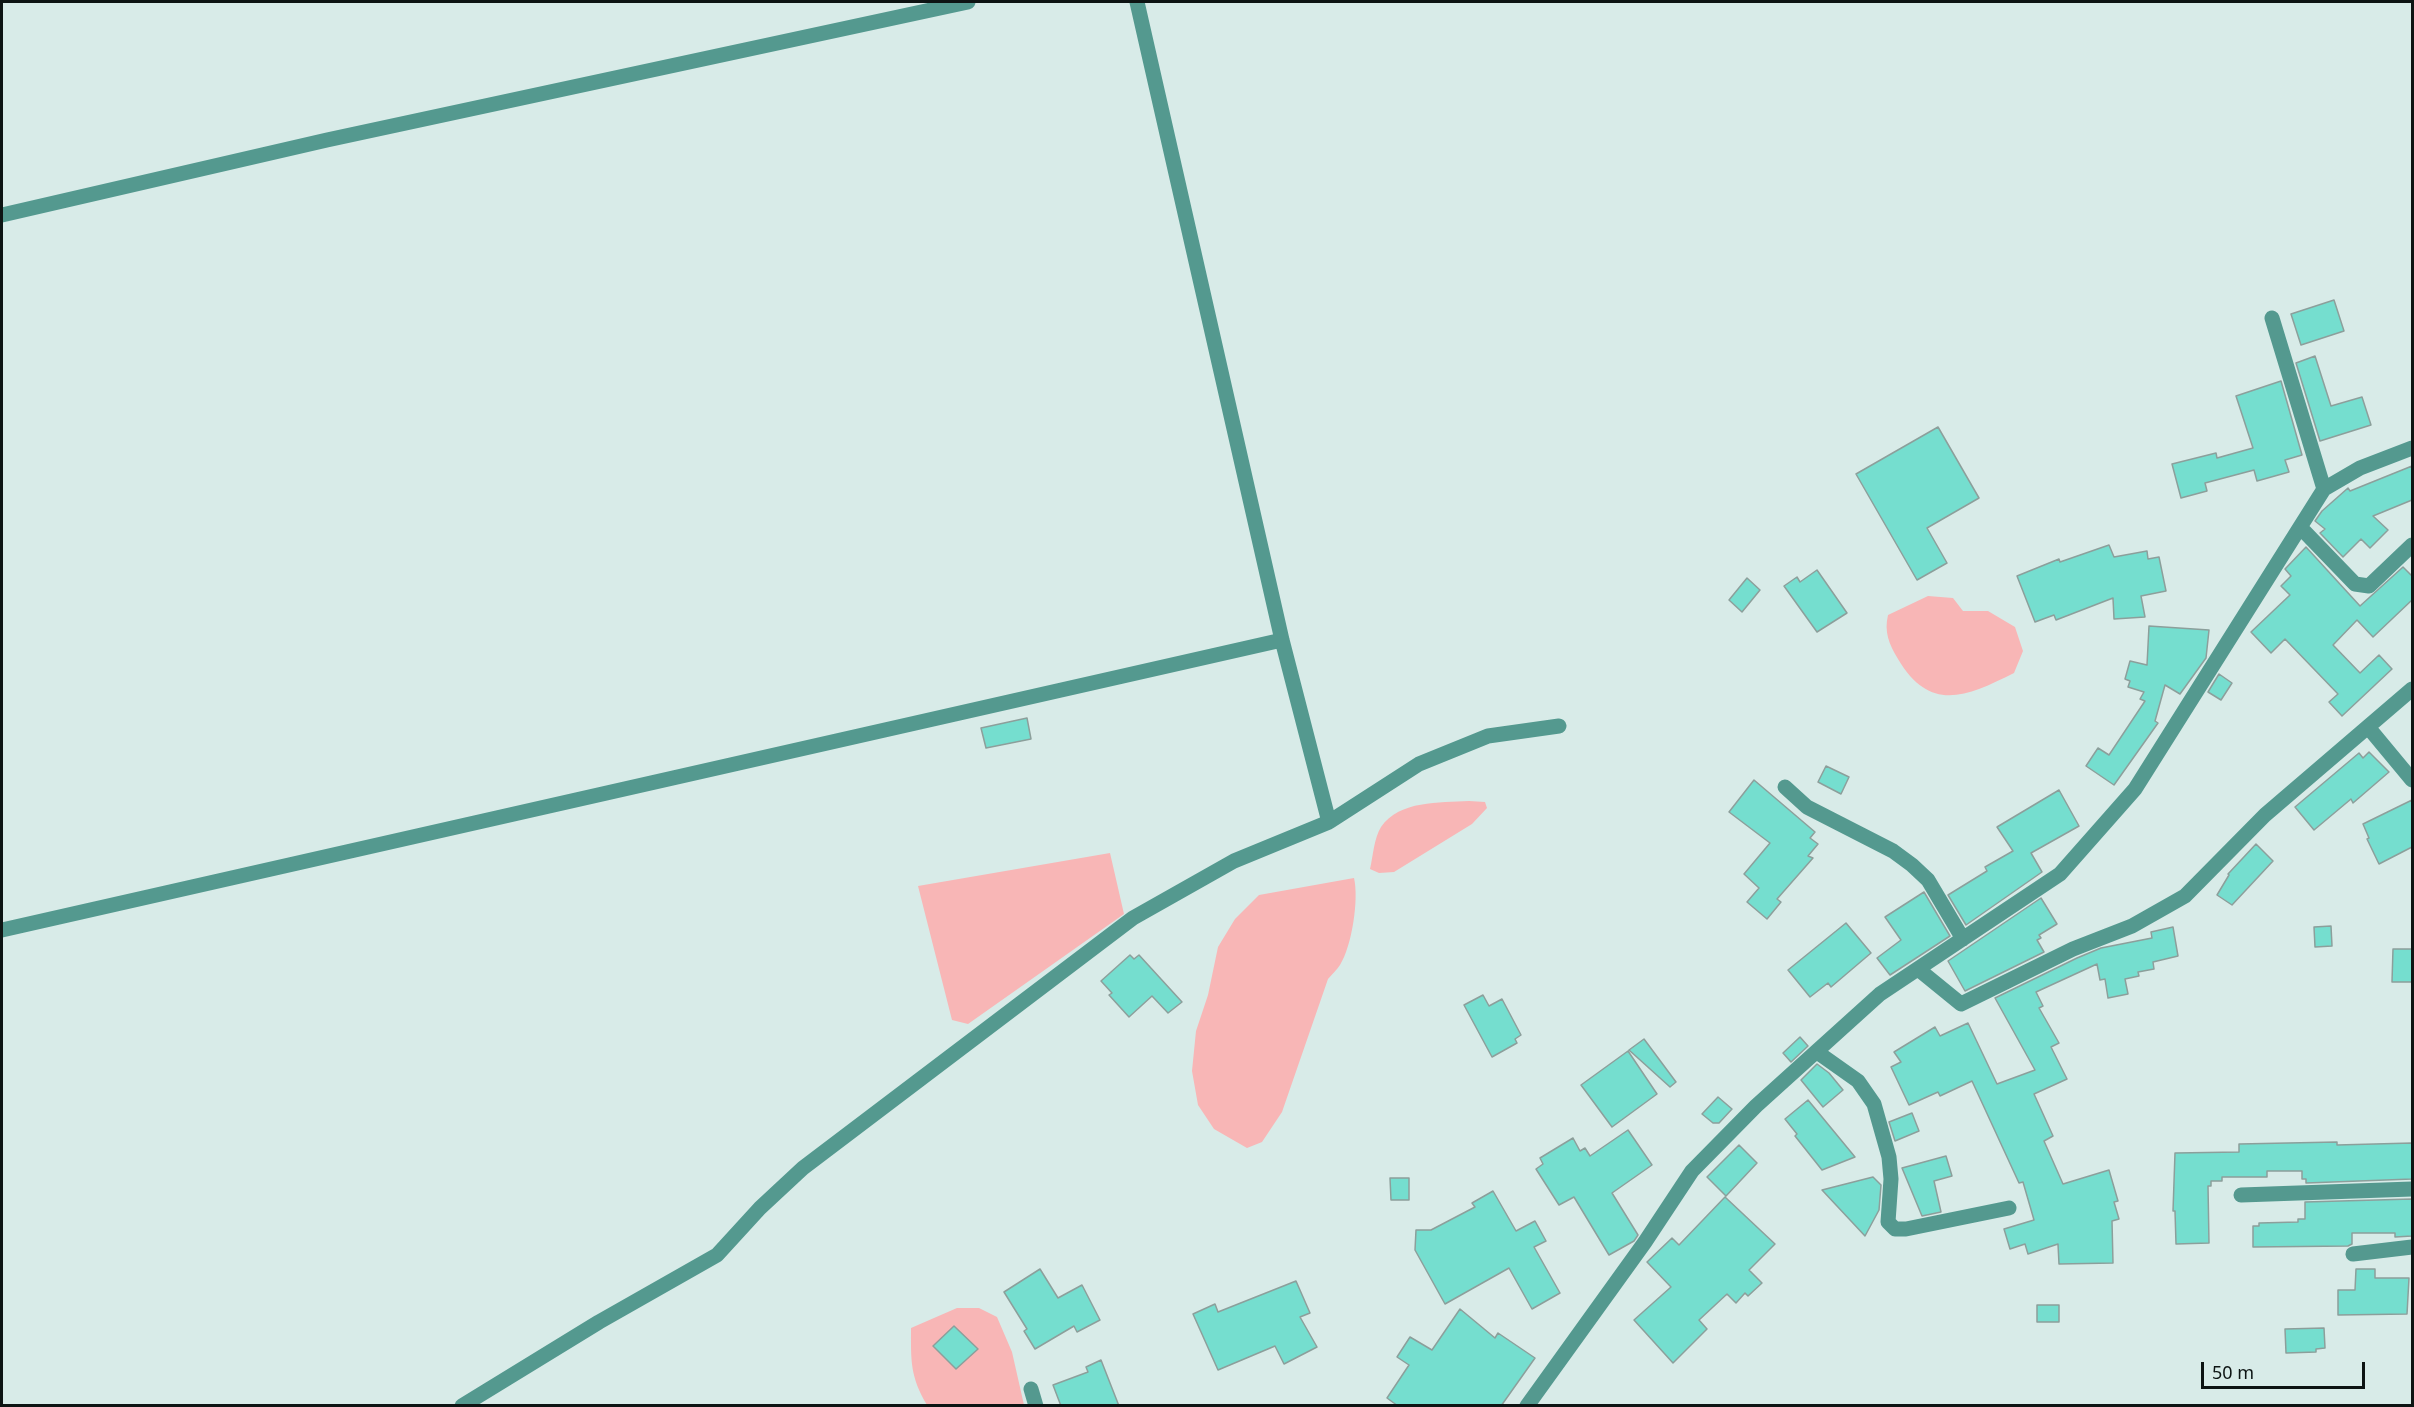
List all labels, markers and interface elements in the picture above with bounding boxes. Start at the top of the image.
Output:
scale bar [2204,1350,2368,1388]
text: 50 m [2212,1360,2254,1384]

